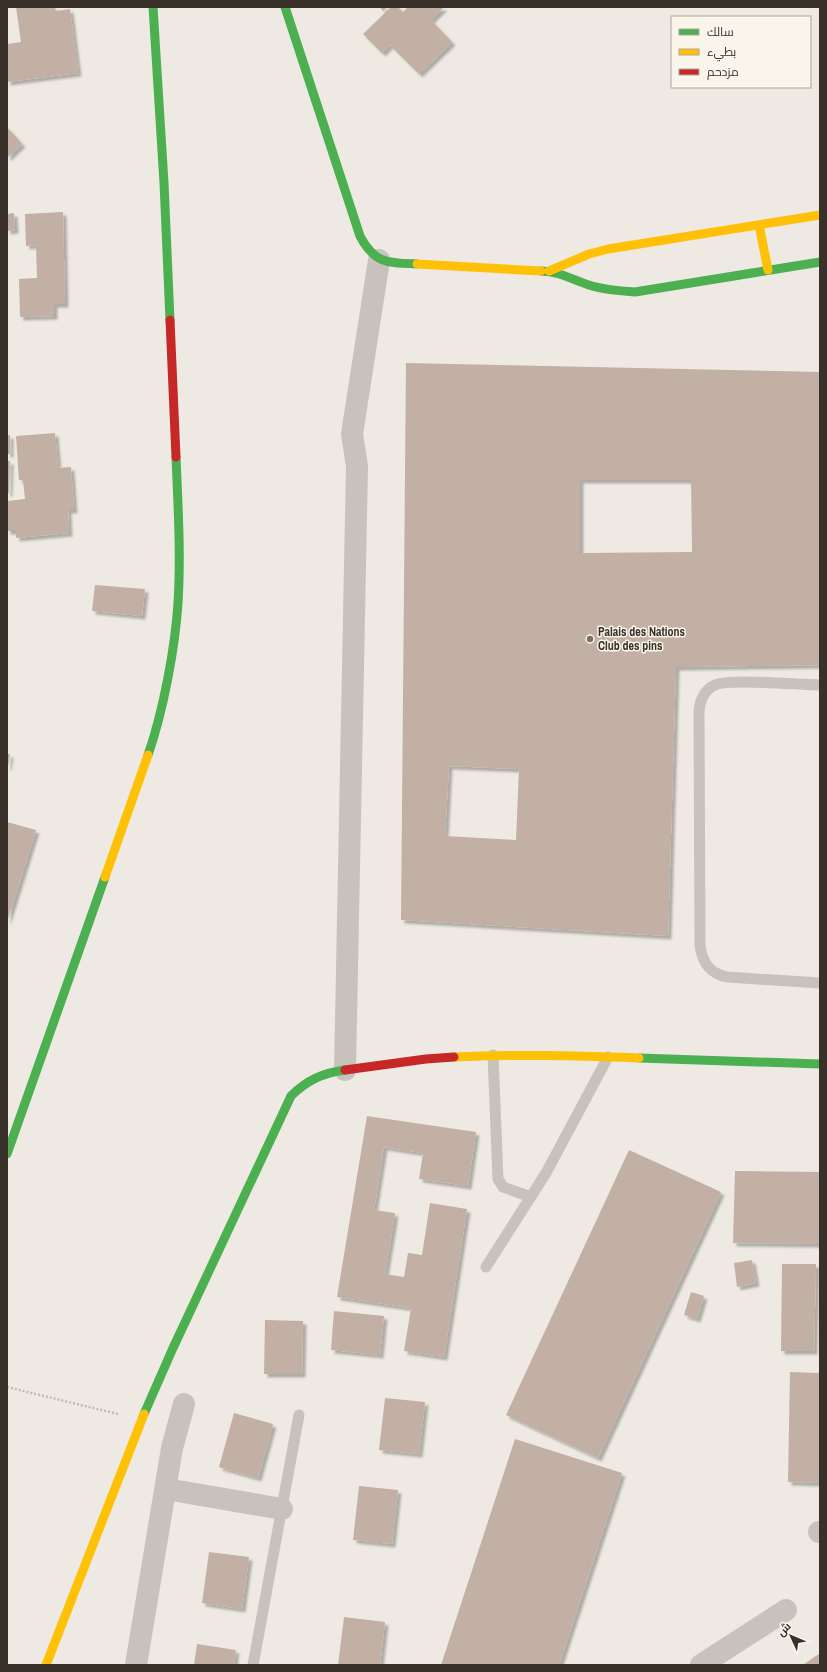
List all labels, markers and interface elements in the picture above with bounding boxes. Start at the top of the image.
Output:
legend [671,16,811,88]
text: سالك [707,24,734,40]
text: بطيء [707,44,736,62]
text: مزدحم [707,64,739,80]
place label: Palais des Nations Club des pins [598,624,685,654]
marker: Palais des Nations Club des pins [585,634,595,644]
north arrow [771,1616,811,1656]
text: ش [774,1619,794,1639]

